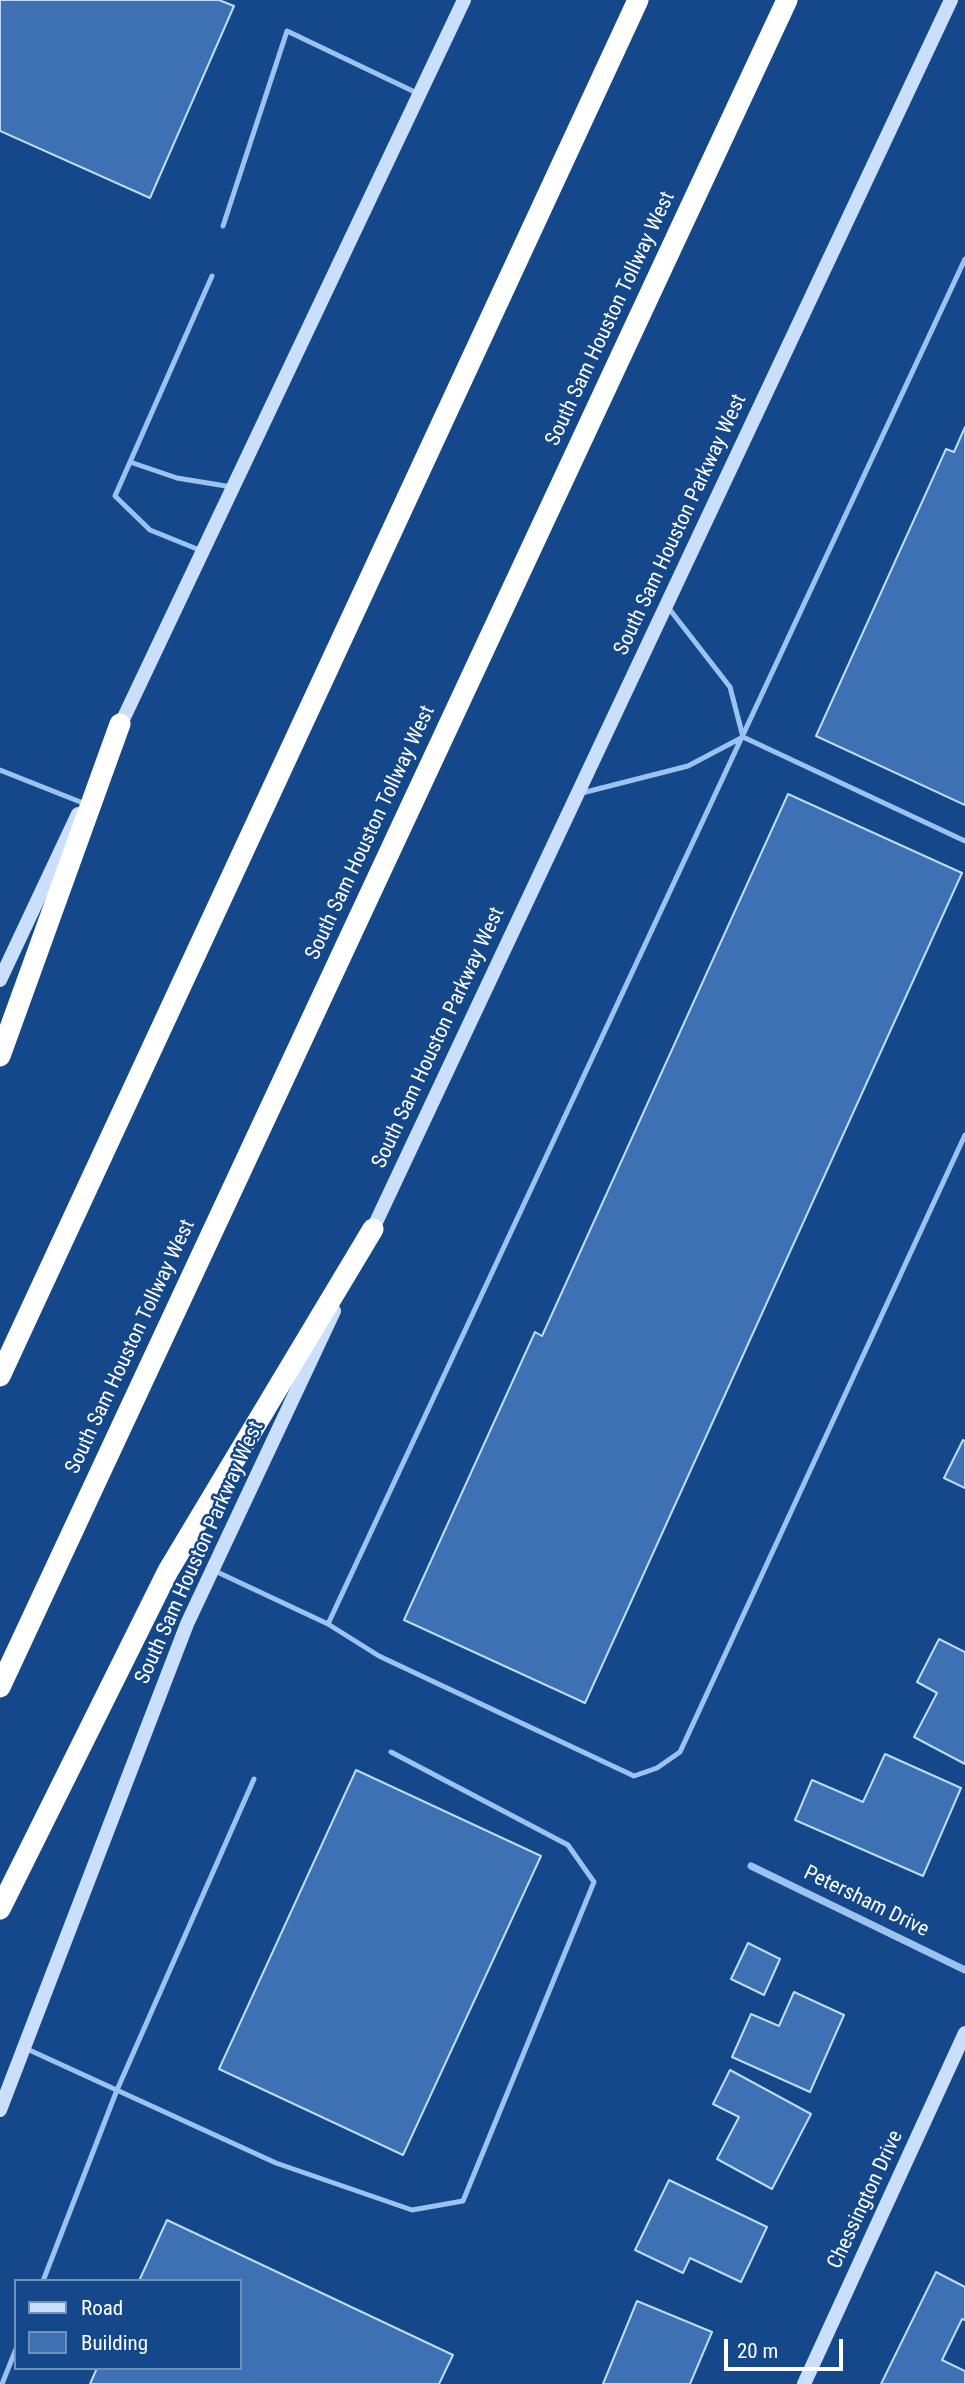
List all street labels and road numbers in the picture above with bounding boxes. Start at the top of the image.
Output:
street label: South Sam Houston Tollway West [541,188,681,450]
street label: South Sam Houston Parkway West [609,391,753,659]
street label: South Sam Houston Tollway West [301,702,441,964]
street label: South Sam Houston Parkway West [367,904,511,1172]
street label: South Sam Houston Tollway West [61,1216,201,1478]
street label: South Sam Houston Parkway West [131,1418,269,1688]
street label: Petersham Drive [799,1861,933,1943]
street label: Chessington Drive [823,2127,909,2273]

